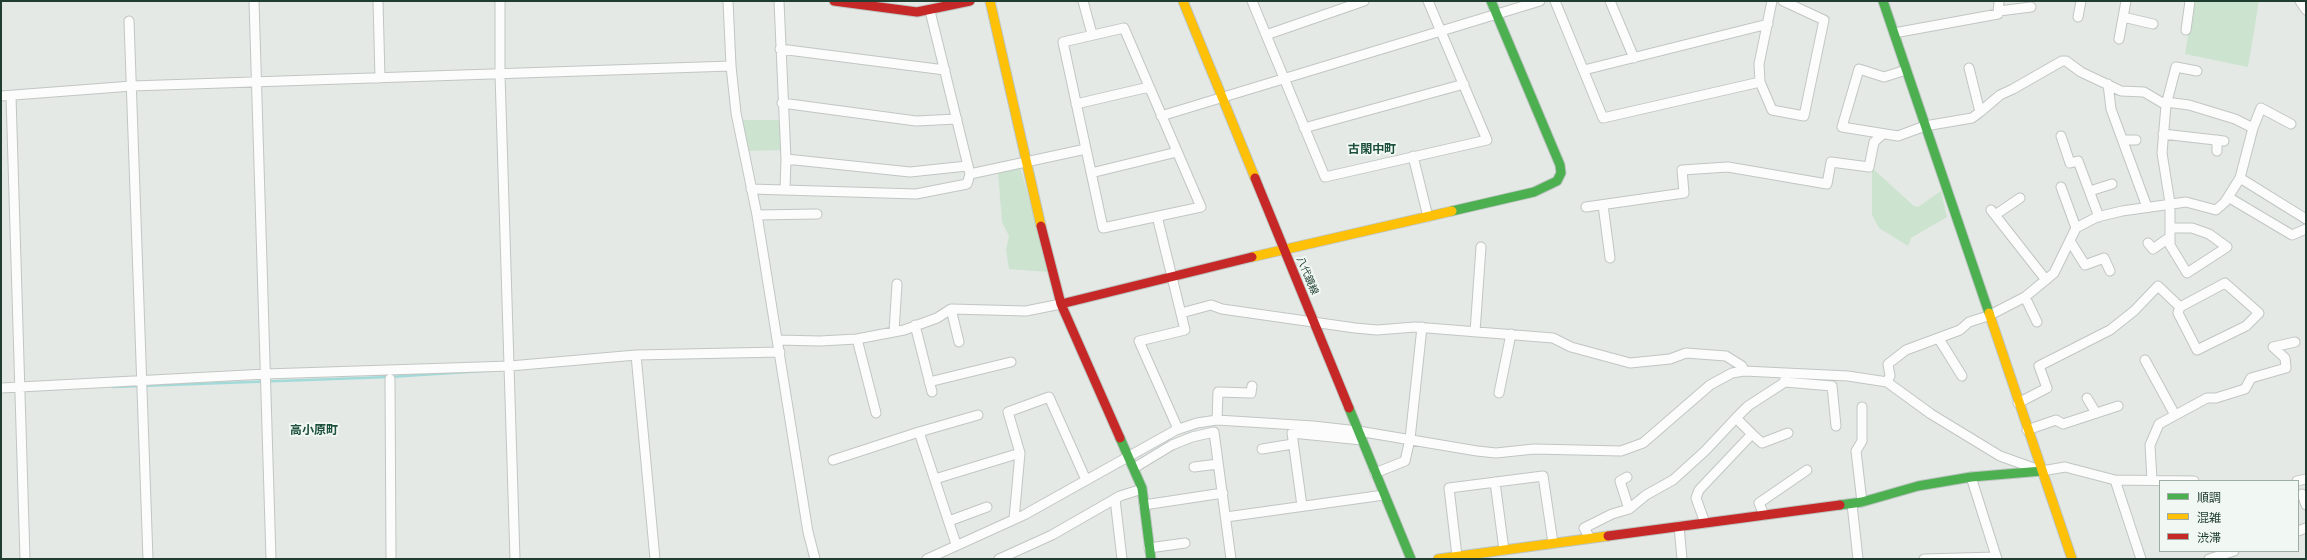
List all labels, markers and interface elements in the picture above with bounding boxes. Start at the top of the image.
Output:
district label: 古閑中町 [1348,143,1396,157]
street label: 八代鏡線 [1294,255,1320,297]
district label: 高小原町 [290,424,338,438]
legend [2159,480,2299,552]
text: 順調 [2197,491,2221,505]
text: 混雑 [2197,511,2221,525]
text: 渋滞 [2197,531,2221,545]

